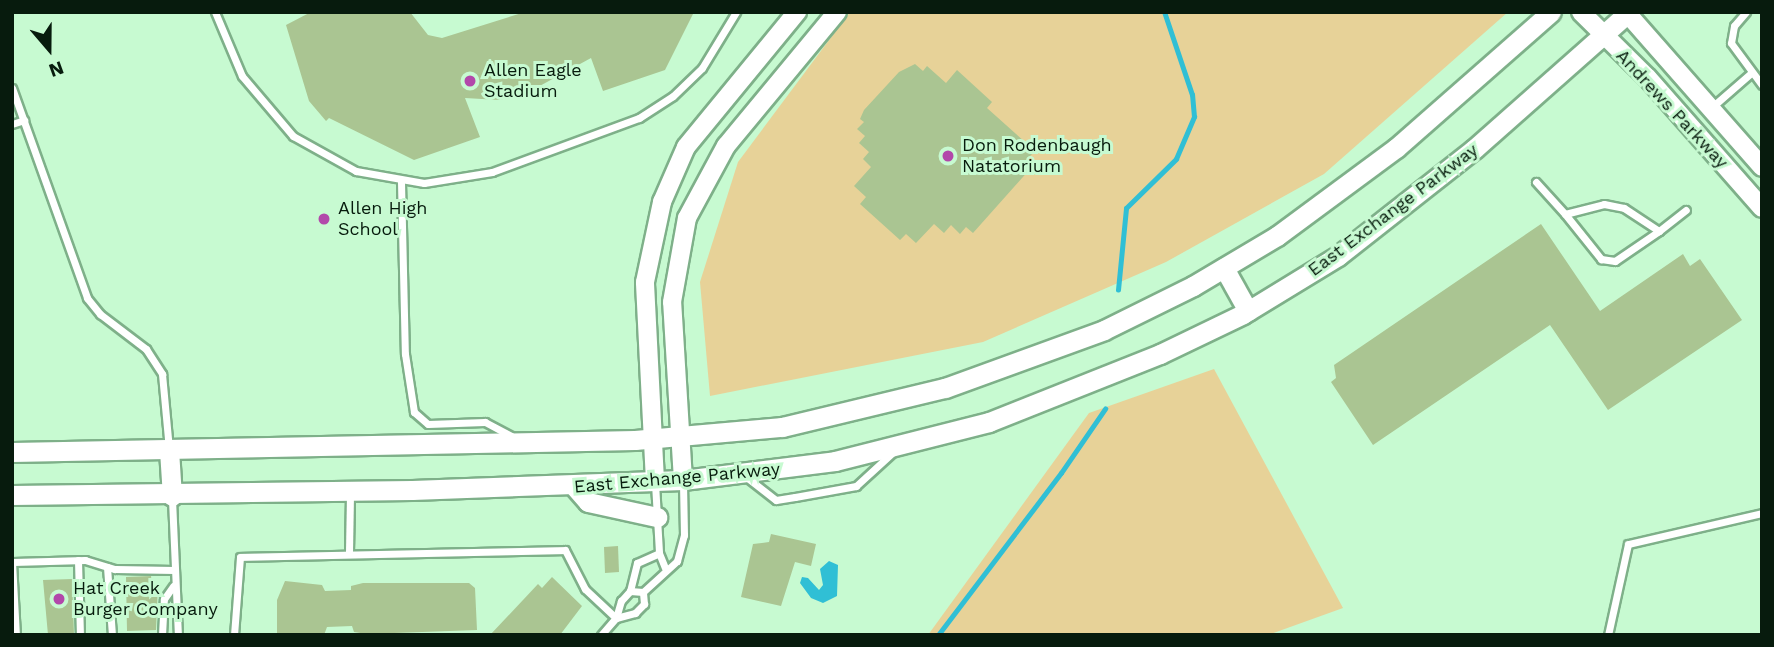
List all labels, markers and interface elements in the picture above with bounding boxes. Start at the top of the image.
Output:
north arrow [14,14,84,84]
street label: Andrews Parkway [1611,45,1733,173]
text: N [46,56,67,82]
place label: Allen Eagle Stadium [484,60,582,102]
marker: Allen Eagle Stadium [462,73,478,89]
place label: Don Rodenbaugh Natatorium [962,135,1112,178]
street label: East Exchange Parkway [1304,139,1482,281]
marker: Don Rodenbaugh Natatorium [940,148,956,164]
place label: Allen High School [338,198,427,241]
marker: Allen High School [316,211,332,227]
street label: East Exchange Parkway [573,458,781,498]
place label: Hat Creek Burger Company [73,578,218,620]
marker: Hat Creek Burger Company [51,591,67,607]

